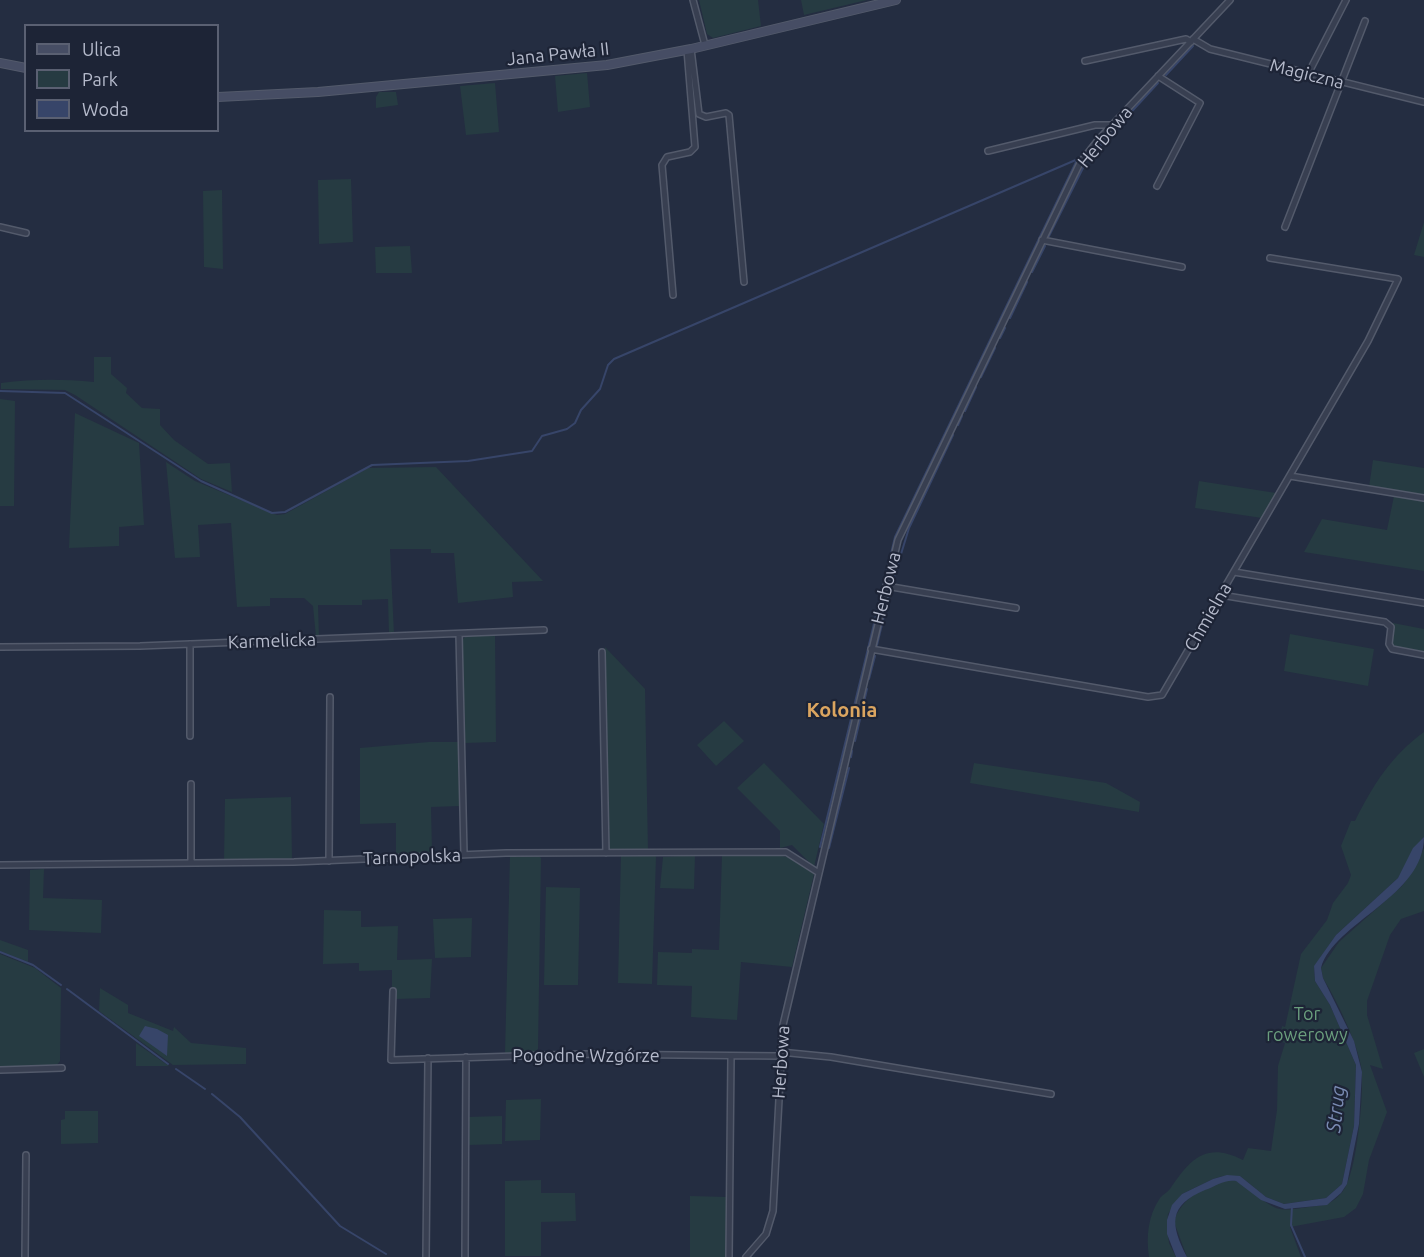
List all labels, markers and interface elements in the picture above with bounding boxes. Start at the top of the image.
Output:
legend [24,24,219,132]
street label: Jana Pawła II [506,38,610,70]
text: Ulica [82,39,121,59]
street label: Magiczna [1268,54,1346,94]
text: Park [82,69,118,89]
text: Woda [82,99,129,119]
street label: Herbowa [1073,102,1137,172]
street label: Herbowa [867,550,905,626]
street label: Chmielna [1180,579,1236,655]
street label: Karmelicka [228,629,316,653]
district label: Kolonia [807,698,877,722]
street label: Tarnopolska [363,844,461,870]
park label: Tor rowerowy [1266,1003,1348,1046]
street label: Herbowa [768,1025,794,1099]
street label: Pogodne Wzgórze [512,1045,660,1067]
water label: Strug [1322,1084,1350,1134]

